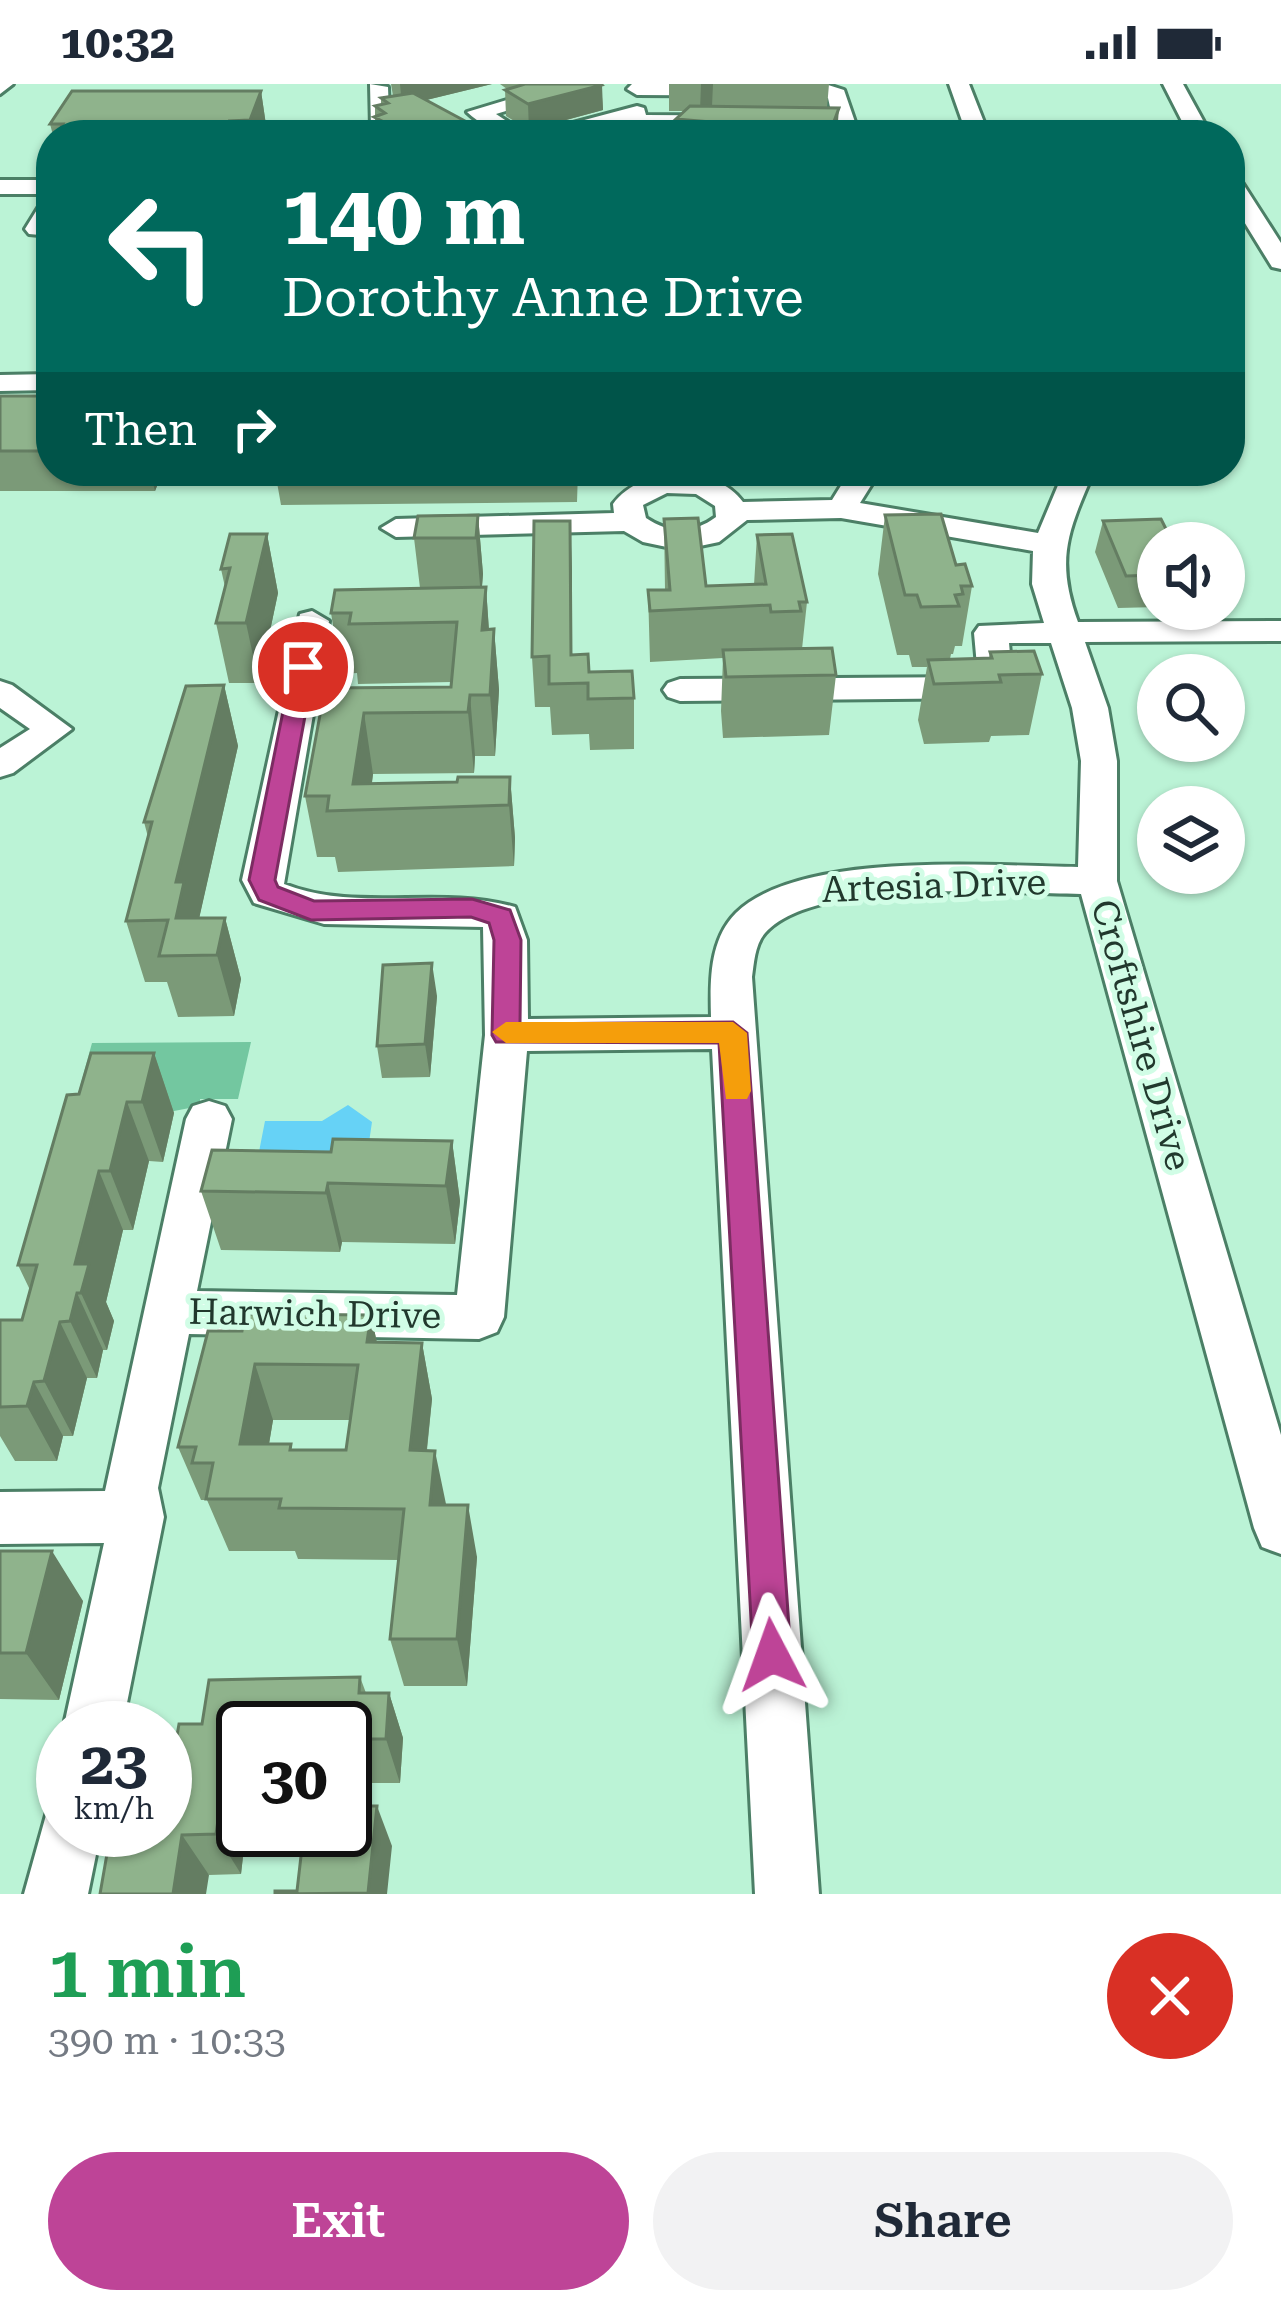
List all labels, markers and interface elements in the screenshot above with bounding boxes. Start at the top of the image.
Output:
text: 10:32 [60,16,175,69]
text: 140 m [282,166,525,264]
icon: left [84,168,240,324]
text: Dorothy Anne Drive [282,266,804,329]
icon: right [221,396,287,462]
text: Then [84,403,197,456]
map controls [1137,522,1245,894]
button: sound [1137,522,1245,630]
pin [252,616,354,718]
icon: arrive [270,634,336,700]
button: search [1137,654,1245,762]
button: layers [1137,786,1245,894]
street label: Artesia Drive [821,861,1047,911]
street label: Croftshire Drive [1082,895,1200,1175]
street label: Harwich Drive [188,1291,442,1337]
position arrow [709,1592,835,1718]
speed limit sign: 30 [216,1701,372,1857]
text: 23 [80,1728,148,1799]
text: km/h [74,1791,154,1826]
text: 1 min [48,1930,246,2015]
button: close [1107,1933,1233,2059]
text: 390 m · 10:33 [48,2018,286,2064]
button: Exit [48,2152,629,2290]
button: Share [653,2152,1233,2290]

